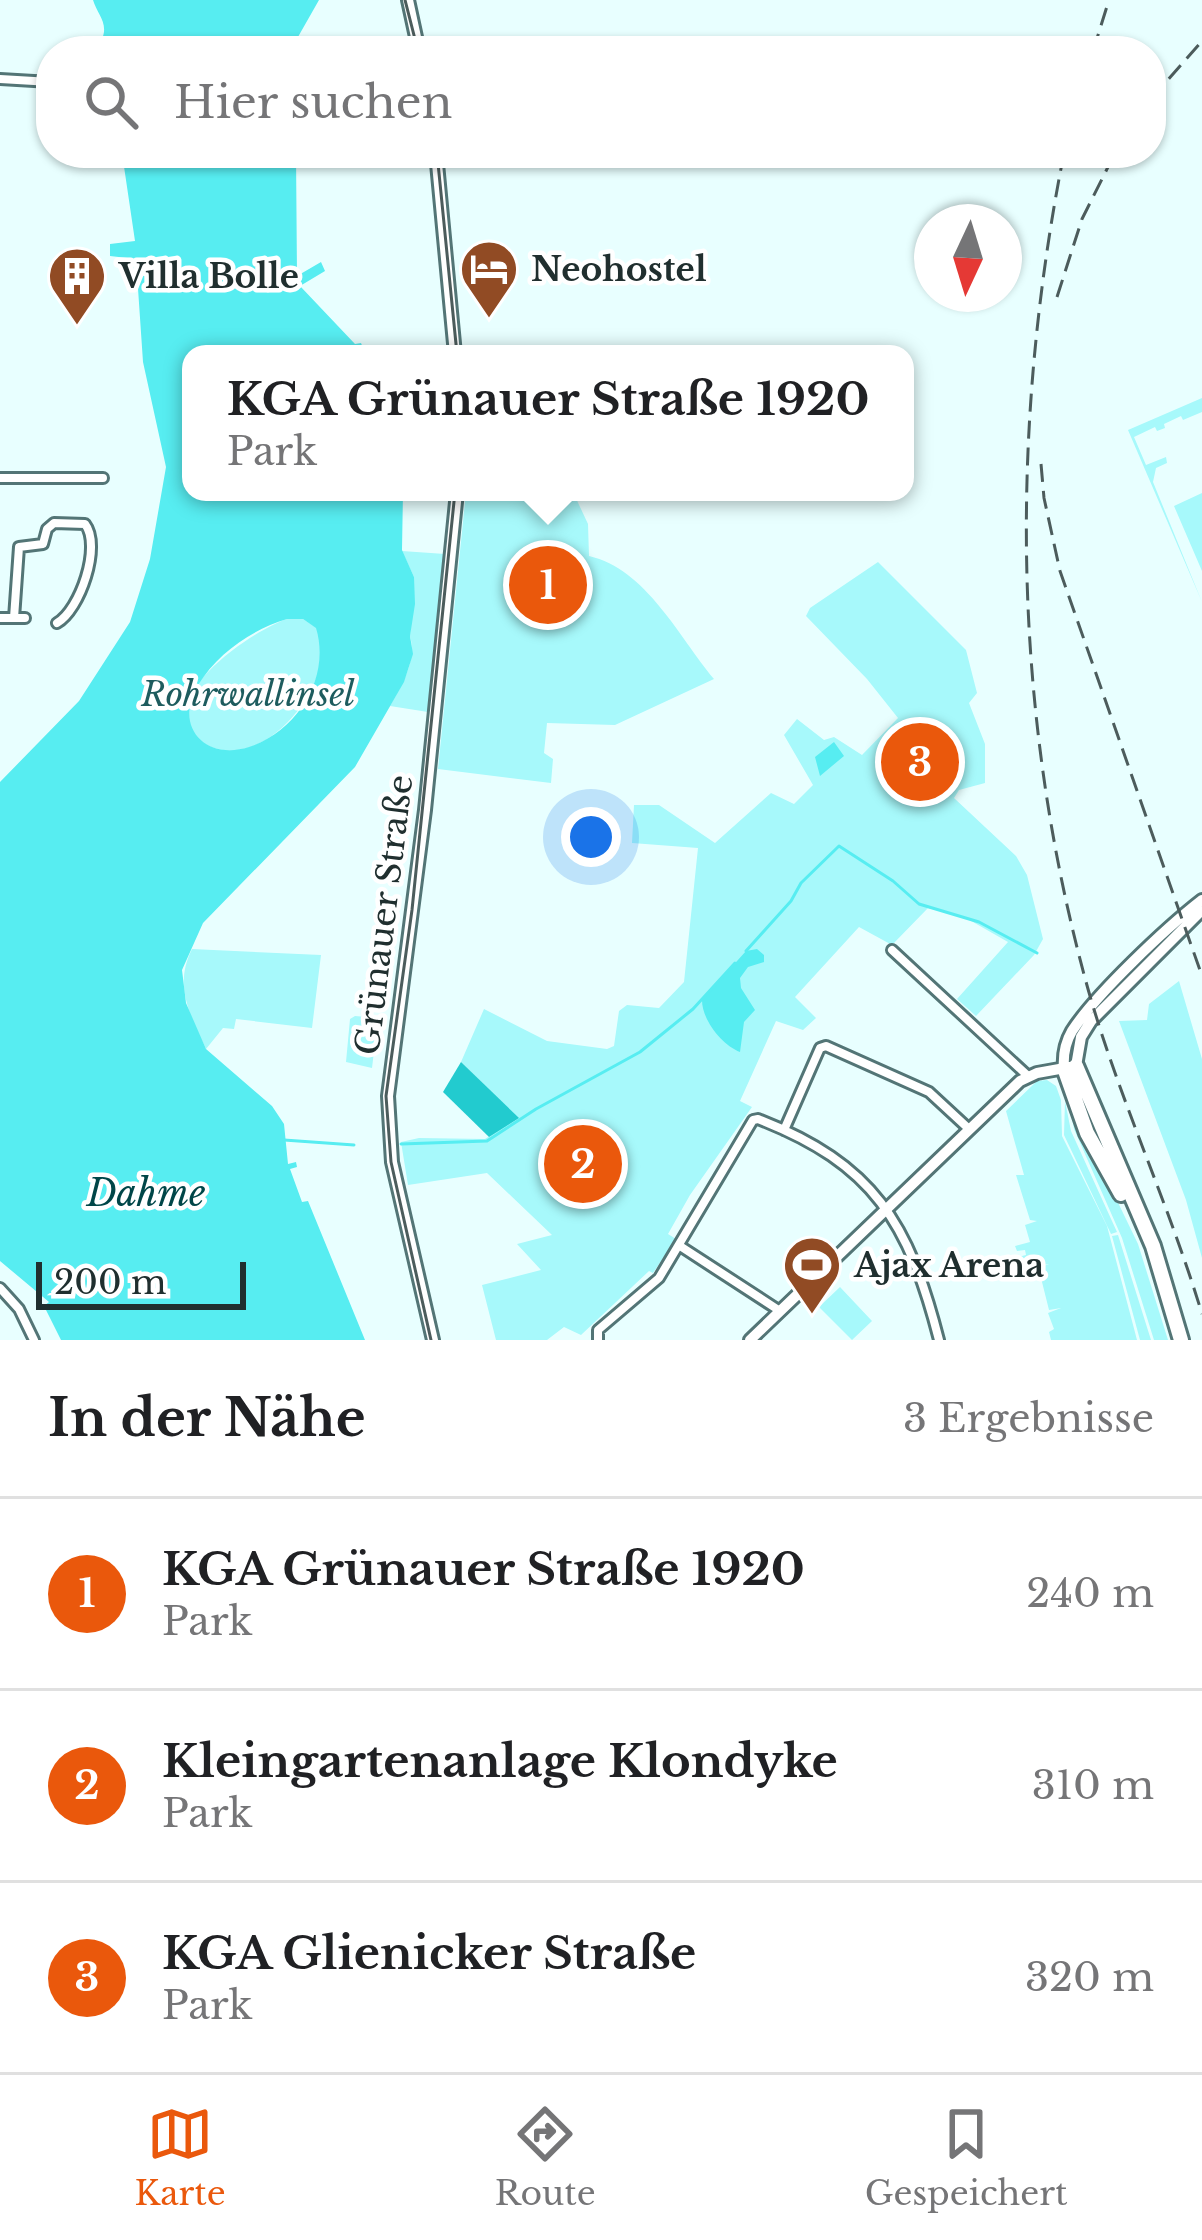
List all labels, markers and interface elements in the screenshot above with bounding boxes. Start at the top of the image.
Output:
search box [36,36,1166,168]
icon: search [78,69,144,135]
text: Hier suchen [174,74,452,130]
north arrow [914,204,1022,312]
hotel icon: Neohostel [458,238,520,320]
building icon: Villa Bolle [46,245,108,327]
place label: Neohostel [531,249,707,290]
place label: Villa Bolle [117,256,299,297]
popup [182,345,914,501]
text: KGA Grünauer Straße 1920 [227,371,869,427]
text: Park [227,427,317,476]
pin: 1 [509,540,587,630]
park label: Rohrwallinsel [140,674,355,715]
pin: 3 [881,717,959,807]
street label: Grünauer Straße [346,773,422,1057]
your location [561,807,621,867]
pin: 2 [544,1119,622,1209]
water label: Dahme [85,1171,205,1216]
sports icon: Ajax Arena [781,1234,843,1316]
place label: Ajax Arena [853,1245,1044,1286]
scale bar [36,1256,246,1309]
text: 200 m [54,1262,166,1303]
text: In der Nähe [48,1387,366,1450]
text: 3 Ergebnisse [903,1394,1154,1443]
text: KGA Grünauer Straße 1920 [162,1541,805,1597]
text: 1 [78,1569,96,1618]
text: 240 m [1026,1569,1154,1618]
text: Park [162,1597,253,1646]
text: Kleingartenanlage Klondyke [162,1733,838,1789]
text: 2 [74,1761,100,1810]
text: 310 m [1032,1761,1154,1810]
text: Park [162,1789,253,1838]
text: KGA Glienicker Straße [162,1925,696,1981]
text: 3 [75,1953,99,2002]
text: 320 m [1025,1953,1154,2002]
text: Park [162,1981,253,2030]
tab: Karte [135,2101,226,2214]
tab: Route [495,2101,596,2214]
tab: Gespeichert [865,2101,1067,2214]

